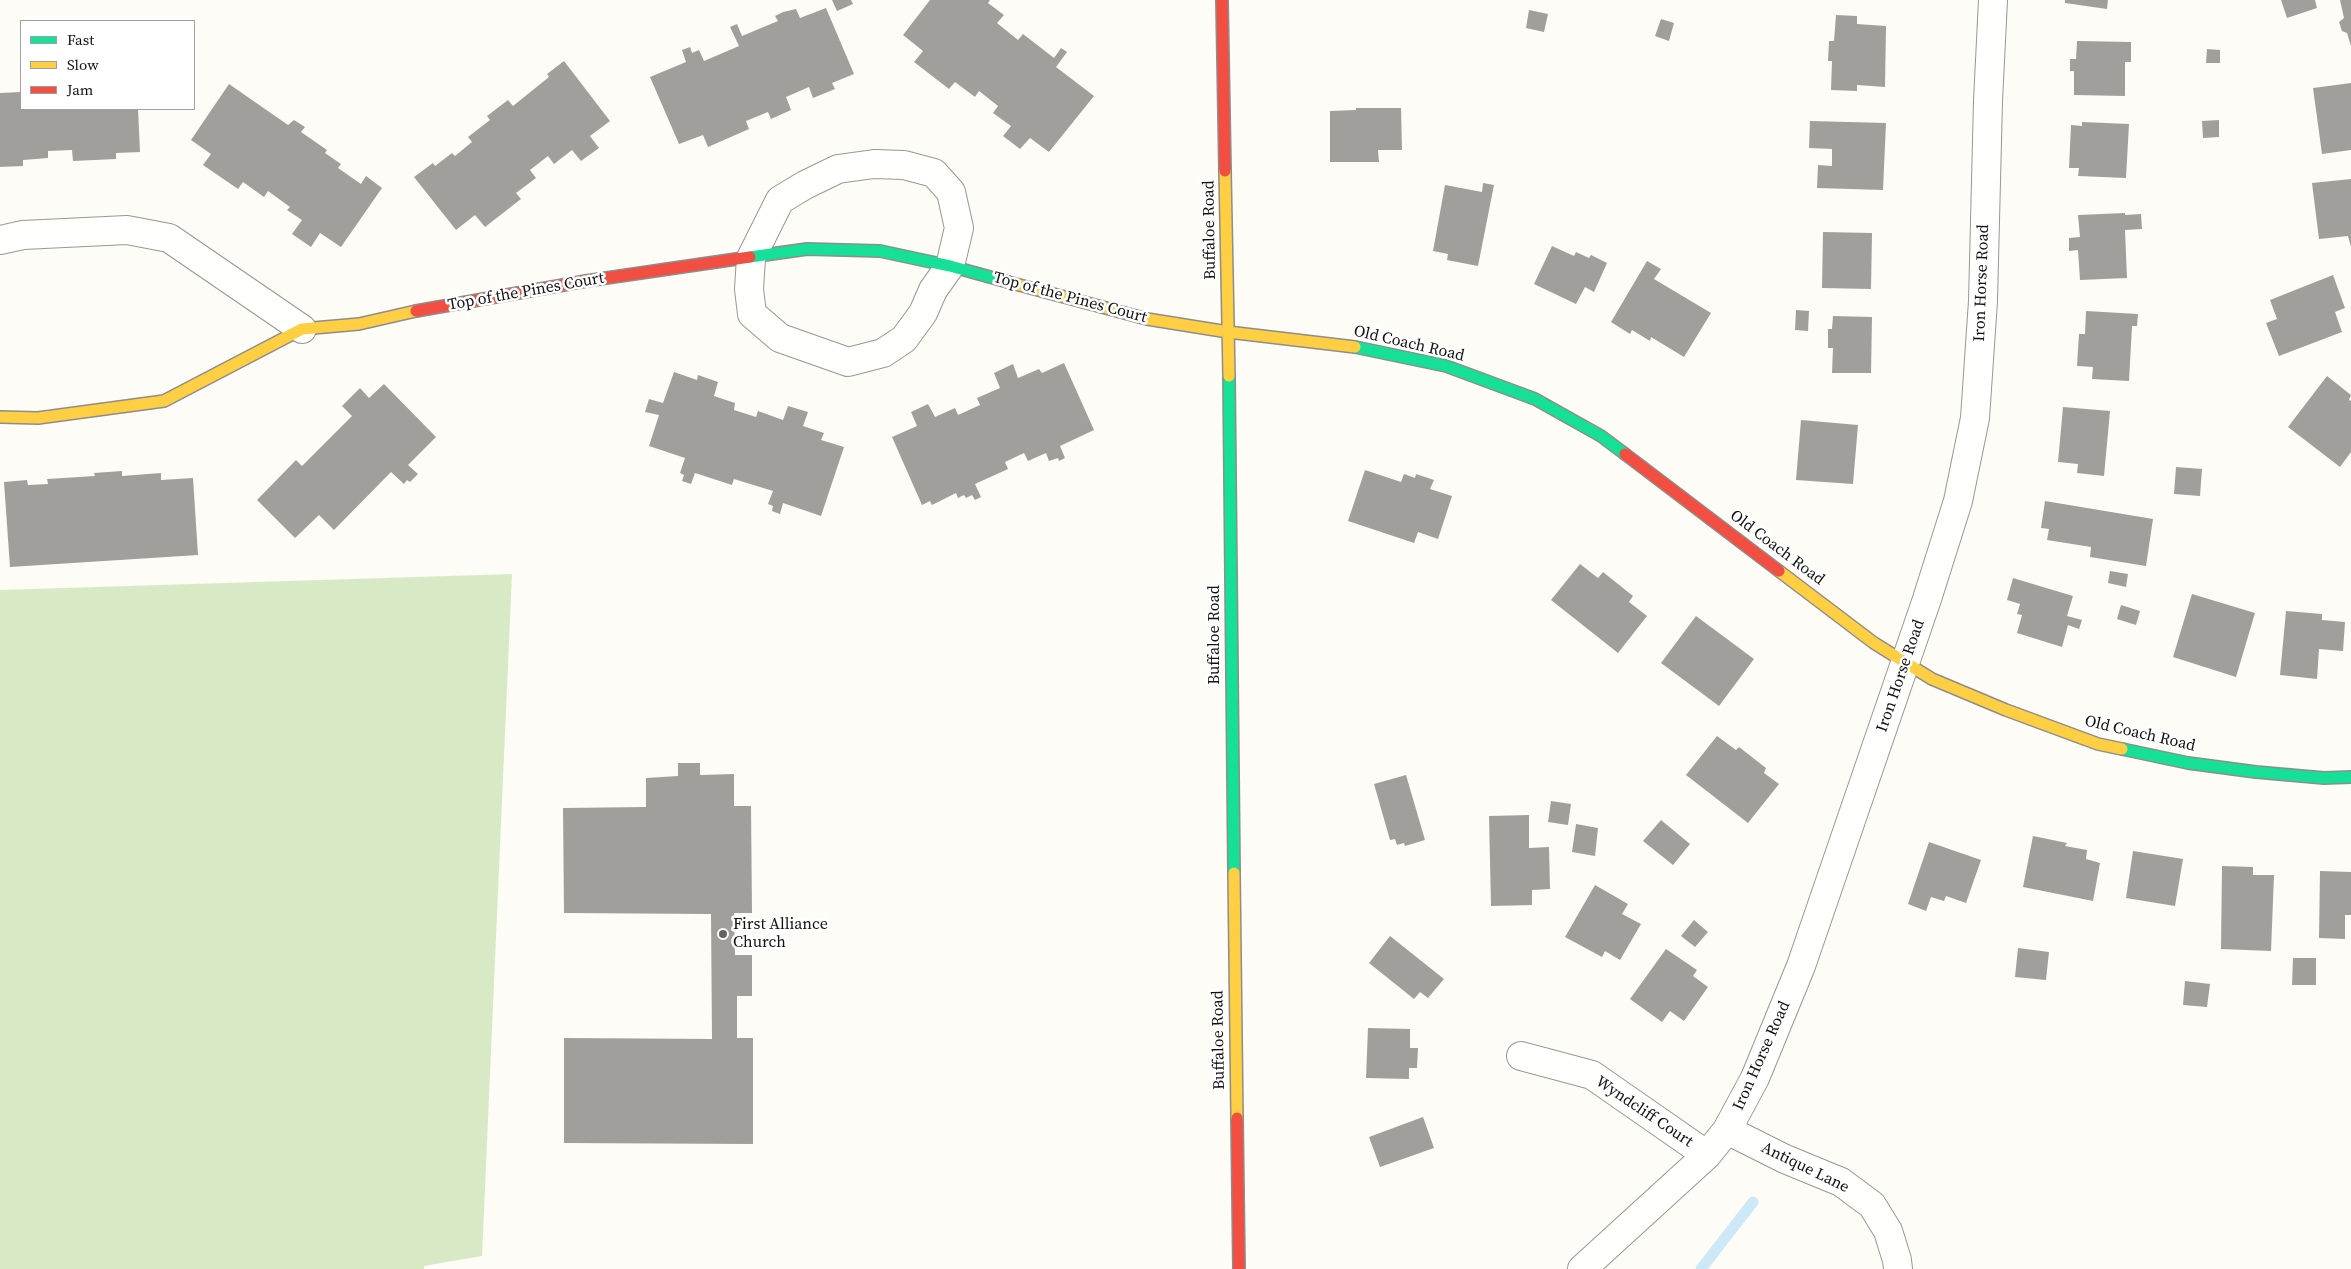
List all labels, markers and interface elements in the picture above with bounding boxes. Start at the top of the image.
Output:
legend [20,20,195,110]
text: Fast [67,29,94,50]
text: Slow [67,54,99,75]
text: Jam [67,79,93,100]
street label: Buffaloe Road [1200,180,1220,280]
street label: Iron Horse Road [1970,224,1994,342]
street label: Top of the Pines Court [991,268,1149,328]
street label: Top of the Pines Court [446,269,606,315]
street label: Old Coach Road [1352,322,1466,366]
street label: Old Coach Road [1726,506,1828,590]
street label: Buffaloe Road [1205,585,1225,685]
street label: Iron Horse Road [1873,617,1929,735]
street label: Old Coach Road [2083,712,2197,756]
place label: First Alliance Church [733,915,828,953]
marker: First Alliance Church [717,928,729,940]
street label: Buffaloe Road [1209,990,1229,1090]
street label: Iron Horse Road [1729,998,1795,1114]
street label: Wyndcliff Court [1592,1072,1696,1152]
street label: Antique Lane [1758,1138,1852,1198]

